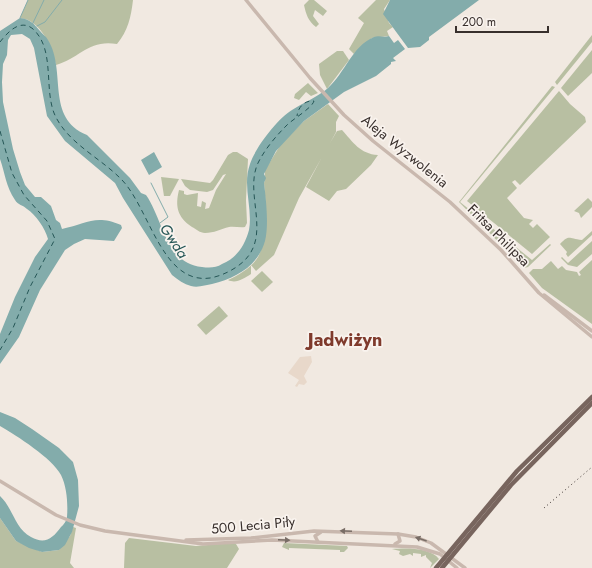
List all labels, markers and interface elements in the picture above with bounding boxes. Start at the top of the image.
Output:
scale bar [456,8,548,34]
text: 200 m [462,13,496,31]
street label: Aleja Wyzwolenia [357,110,453,192]
street label: Fritsa Philipsa [463,199,535,271]
water label: Gwda [154,219,194,263]
district label: Jadwiżyn [305,327,382,353]
street label: 500 Lecia Piły [210,511,297,539]
one-way arrow [340,528,352,535]
one-way arrow [415,536,427,542]
one-way arrow [278,537,290,544]

